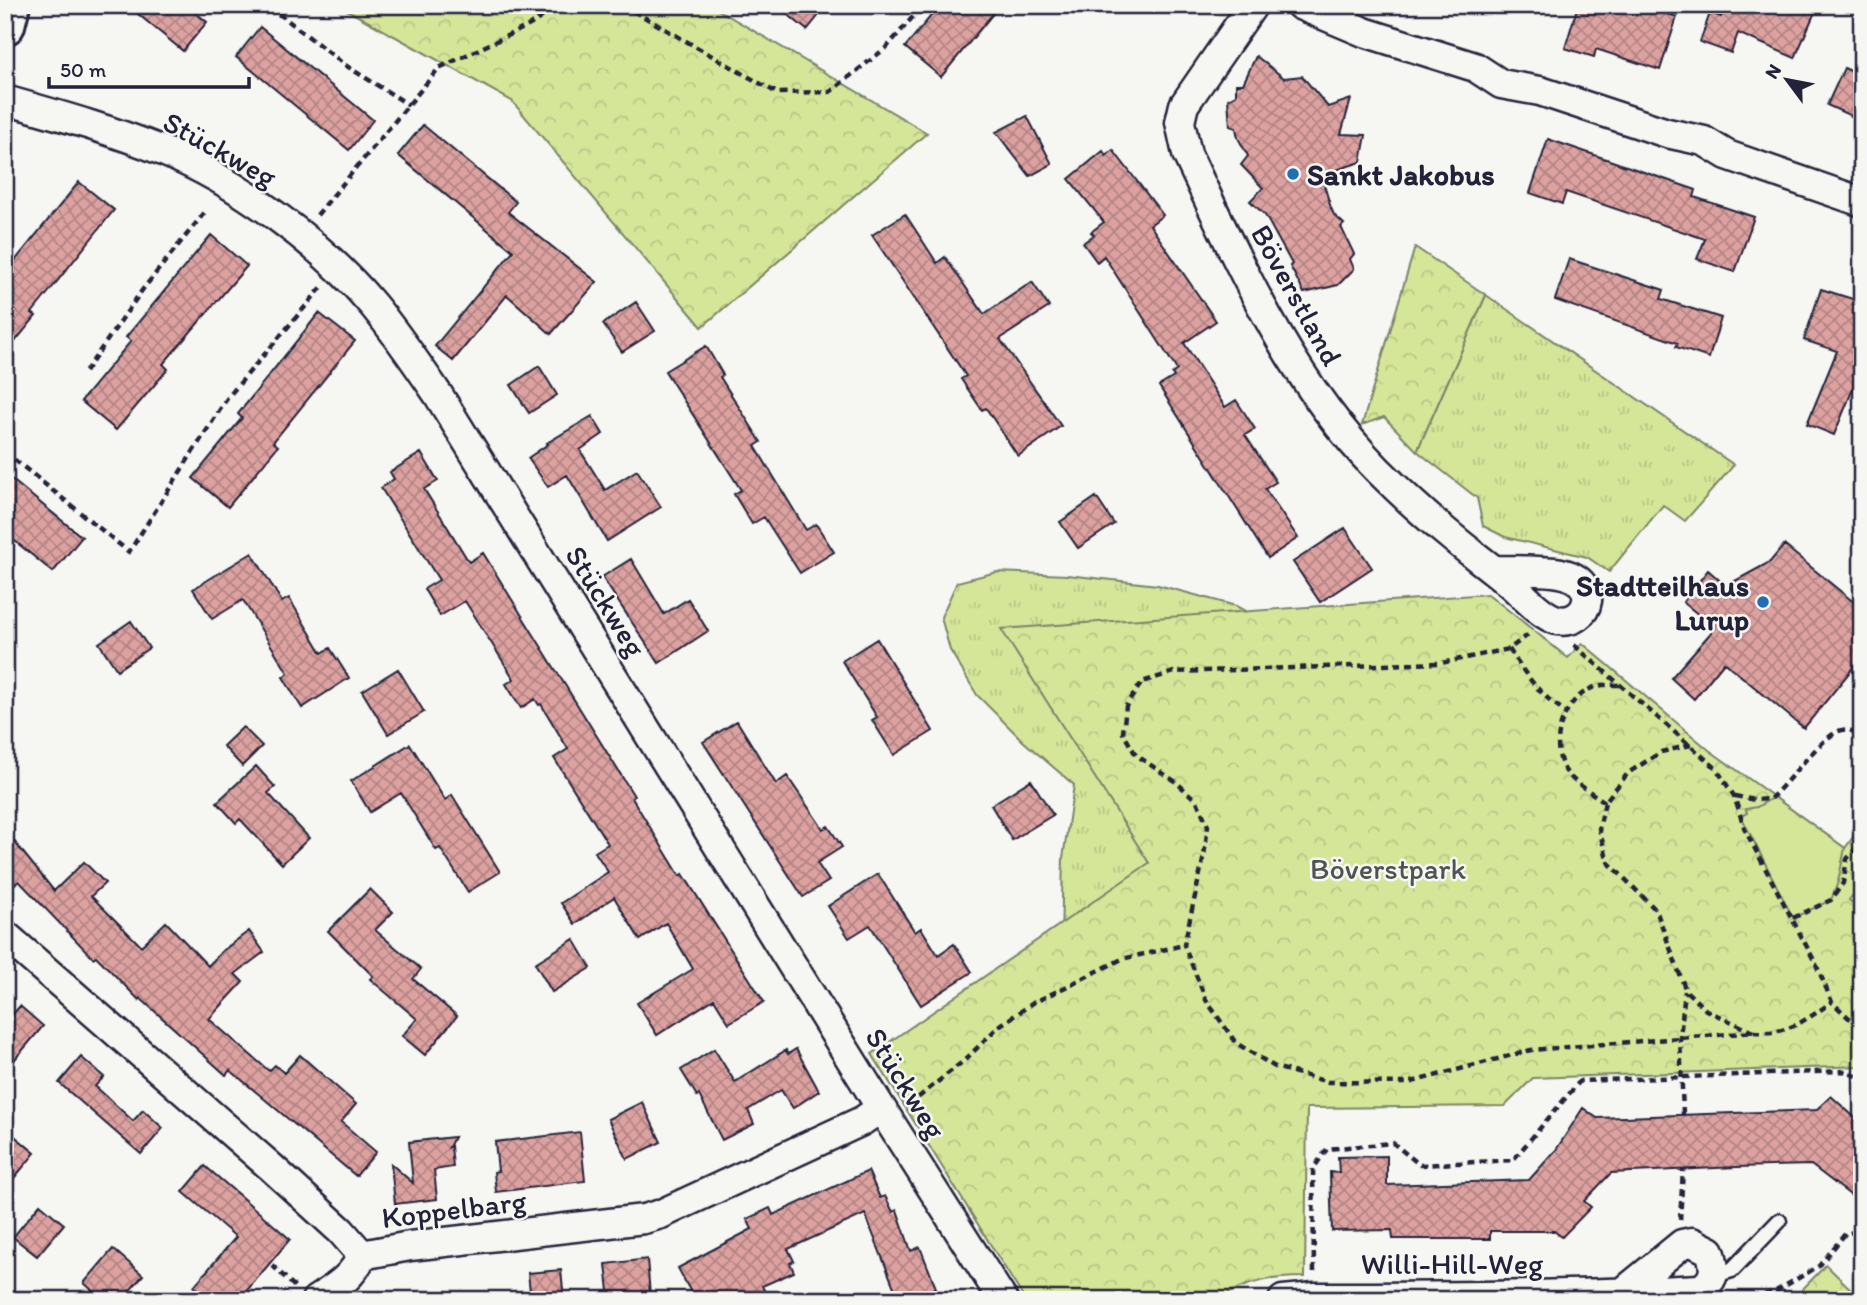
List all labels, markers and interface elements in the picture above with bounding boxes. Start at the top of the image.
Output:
scale bar [49,46,248,90]
north arrow [1752,46,1822,116]
text: 50 m [60,57,107,82]
text: N [1760,60,1786,83]
street label: Stückweg [157,103,284,196]
place label: Sankt Jakobus [1307,156,1495,193]
marker: Sankt Jakobus [1285,166,1301,182]
street label: Böverstland [1243,218,1351,373]
street label: Stückweg [557,539,655,664]
place label: Stadtteilhaus Lurup [1576,567,1749,638]
marker: Stadtteilhaus Lurup [1755,594,1771,610]
park label: Böverstpark [1310,850,1466,887]
street label: Stückweg [857,1021,955,1146]
street label: Koppelbarg [379,1182,529,1236]
street label: Willi-Hill-Weg [1361,1245,1544,1282]

